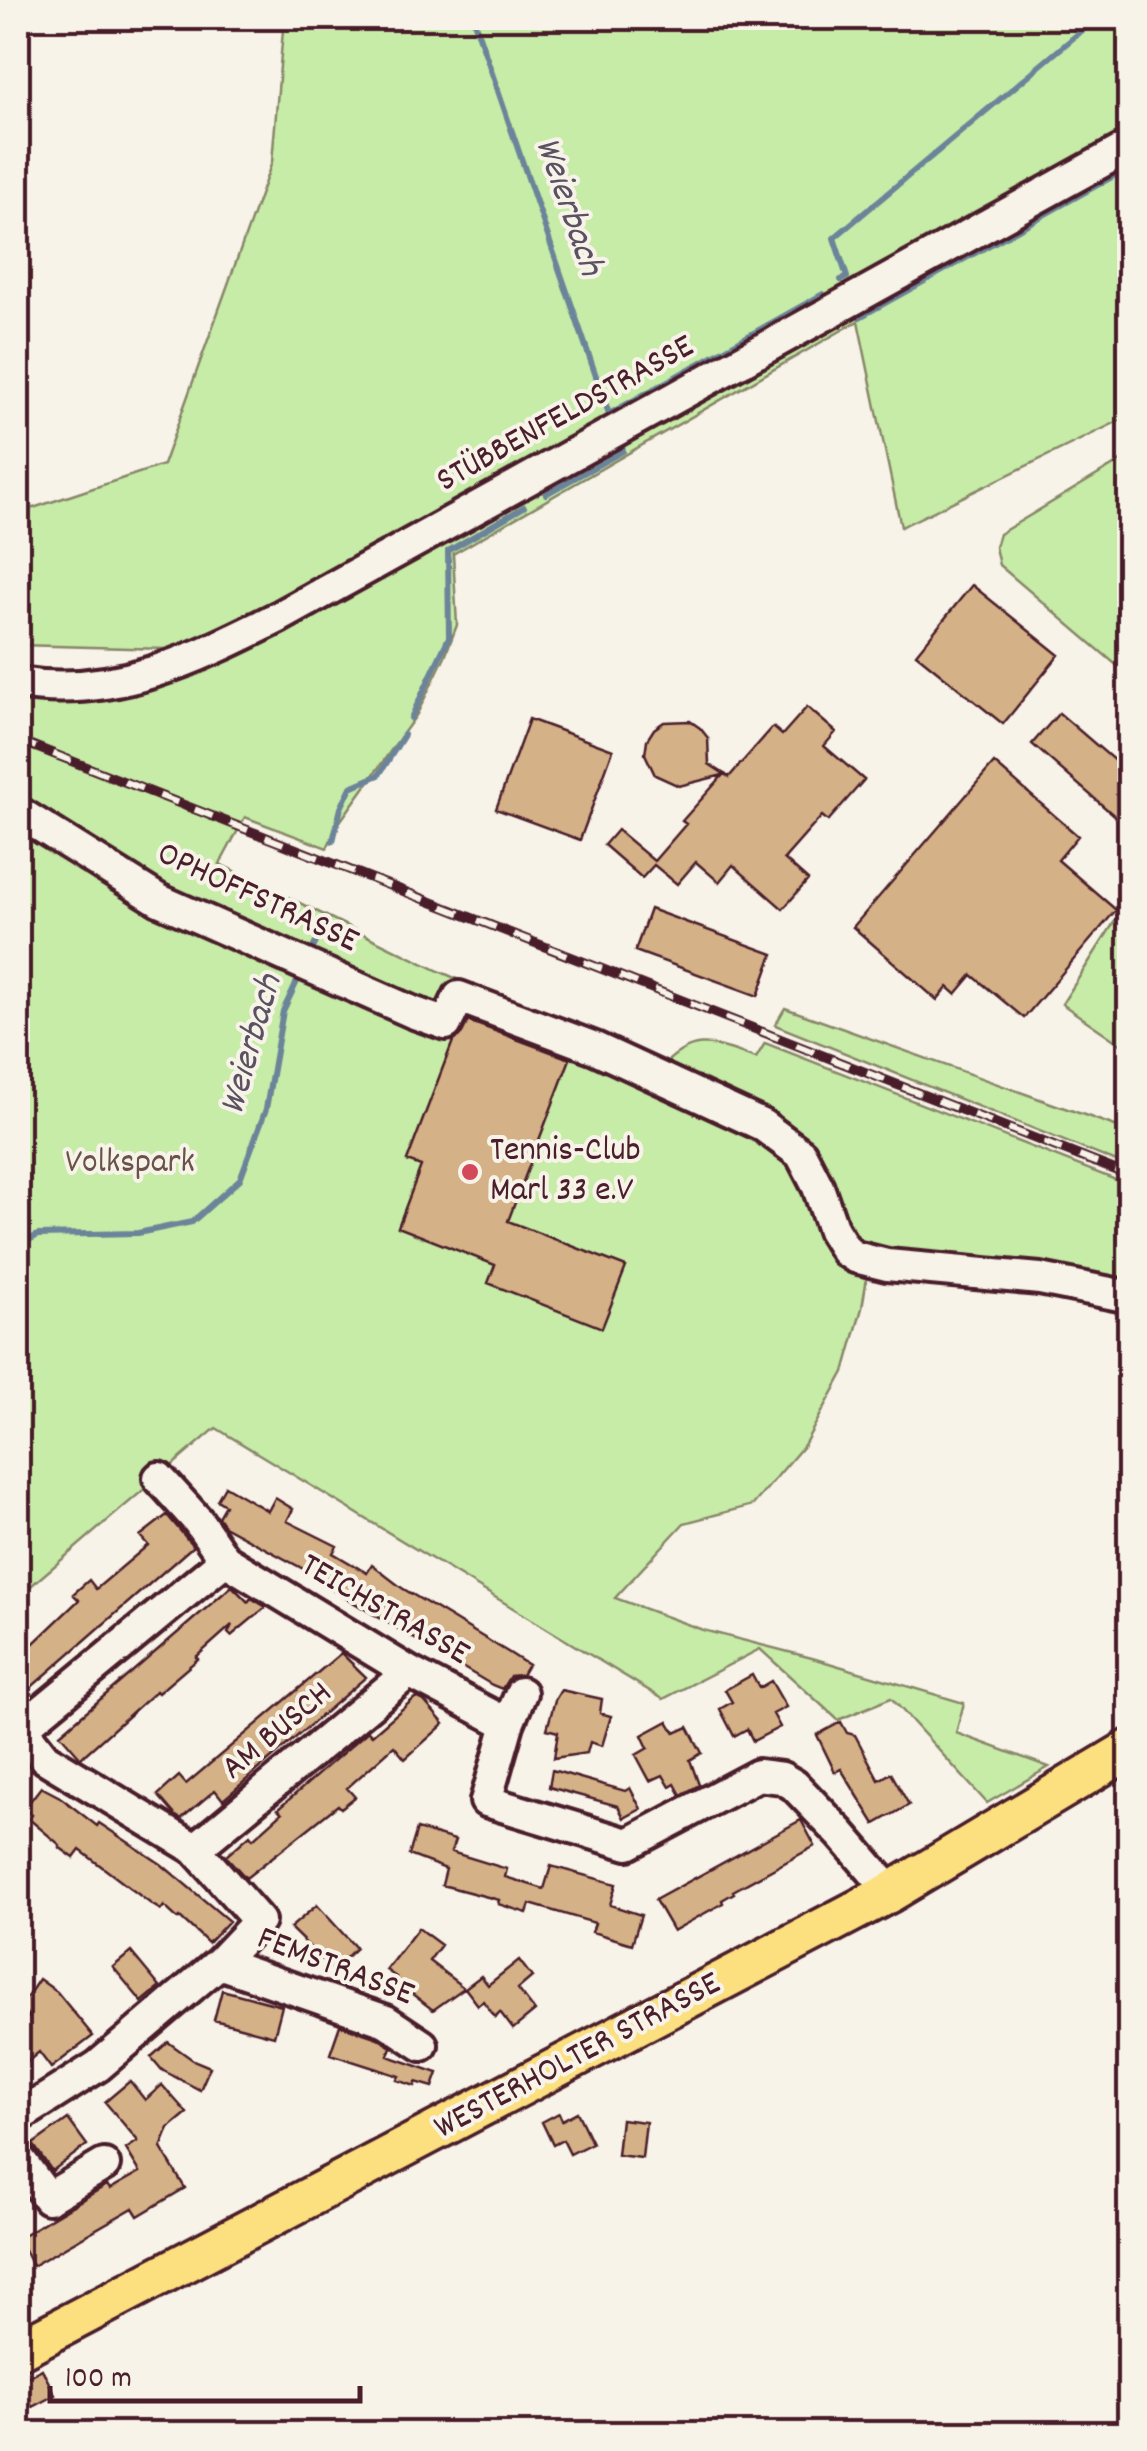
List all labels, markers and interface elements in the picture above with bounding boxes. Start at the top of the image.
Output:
water label: Weierbach [518,130,617,285]
street label: STÜBBENFELDSTRASSE [428,323,704,507]
street label: OPHOFFSTRASSE [148,830,366,968]
water label: Weierbach [207,967,300,1121]
place label: Tennis-Club Marl 33 e.V [490,1127,641,1217]
park label: Volkspark [65,1139,195,1189]
marker: Tennis-Club Marl 33 e.V [459,1161,481,1183]
street label: TEICHSTRASSE [290,1542,478,1680]
street label: AM BUSCH [211,1671,345,1793]
street label: FEMSTRASSE [249,1915,421,2021]
street label: WESTERHOLTER STRASSE [426,1960,730,2154]
scale bar [50,2341,360,2403]
text: 100 m [65,2359,132,2402]

